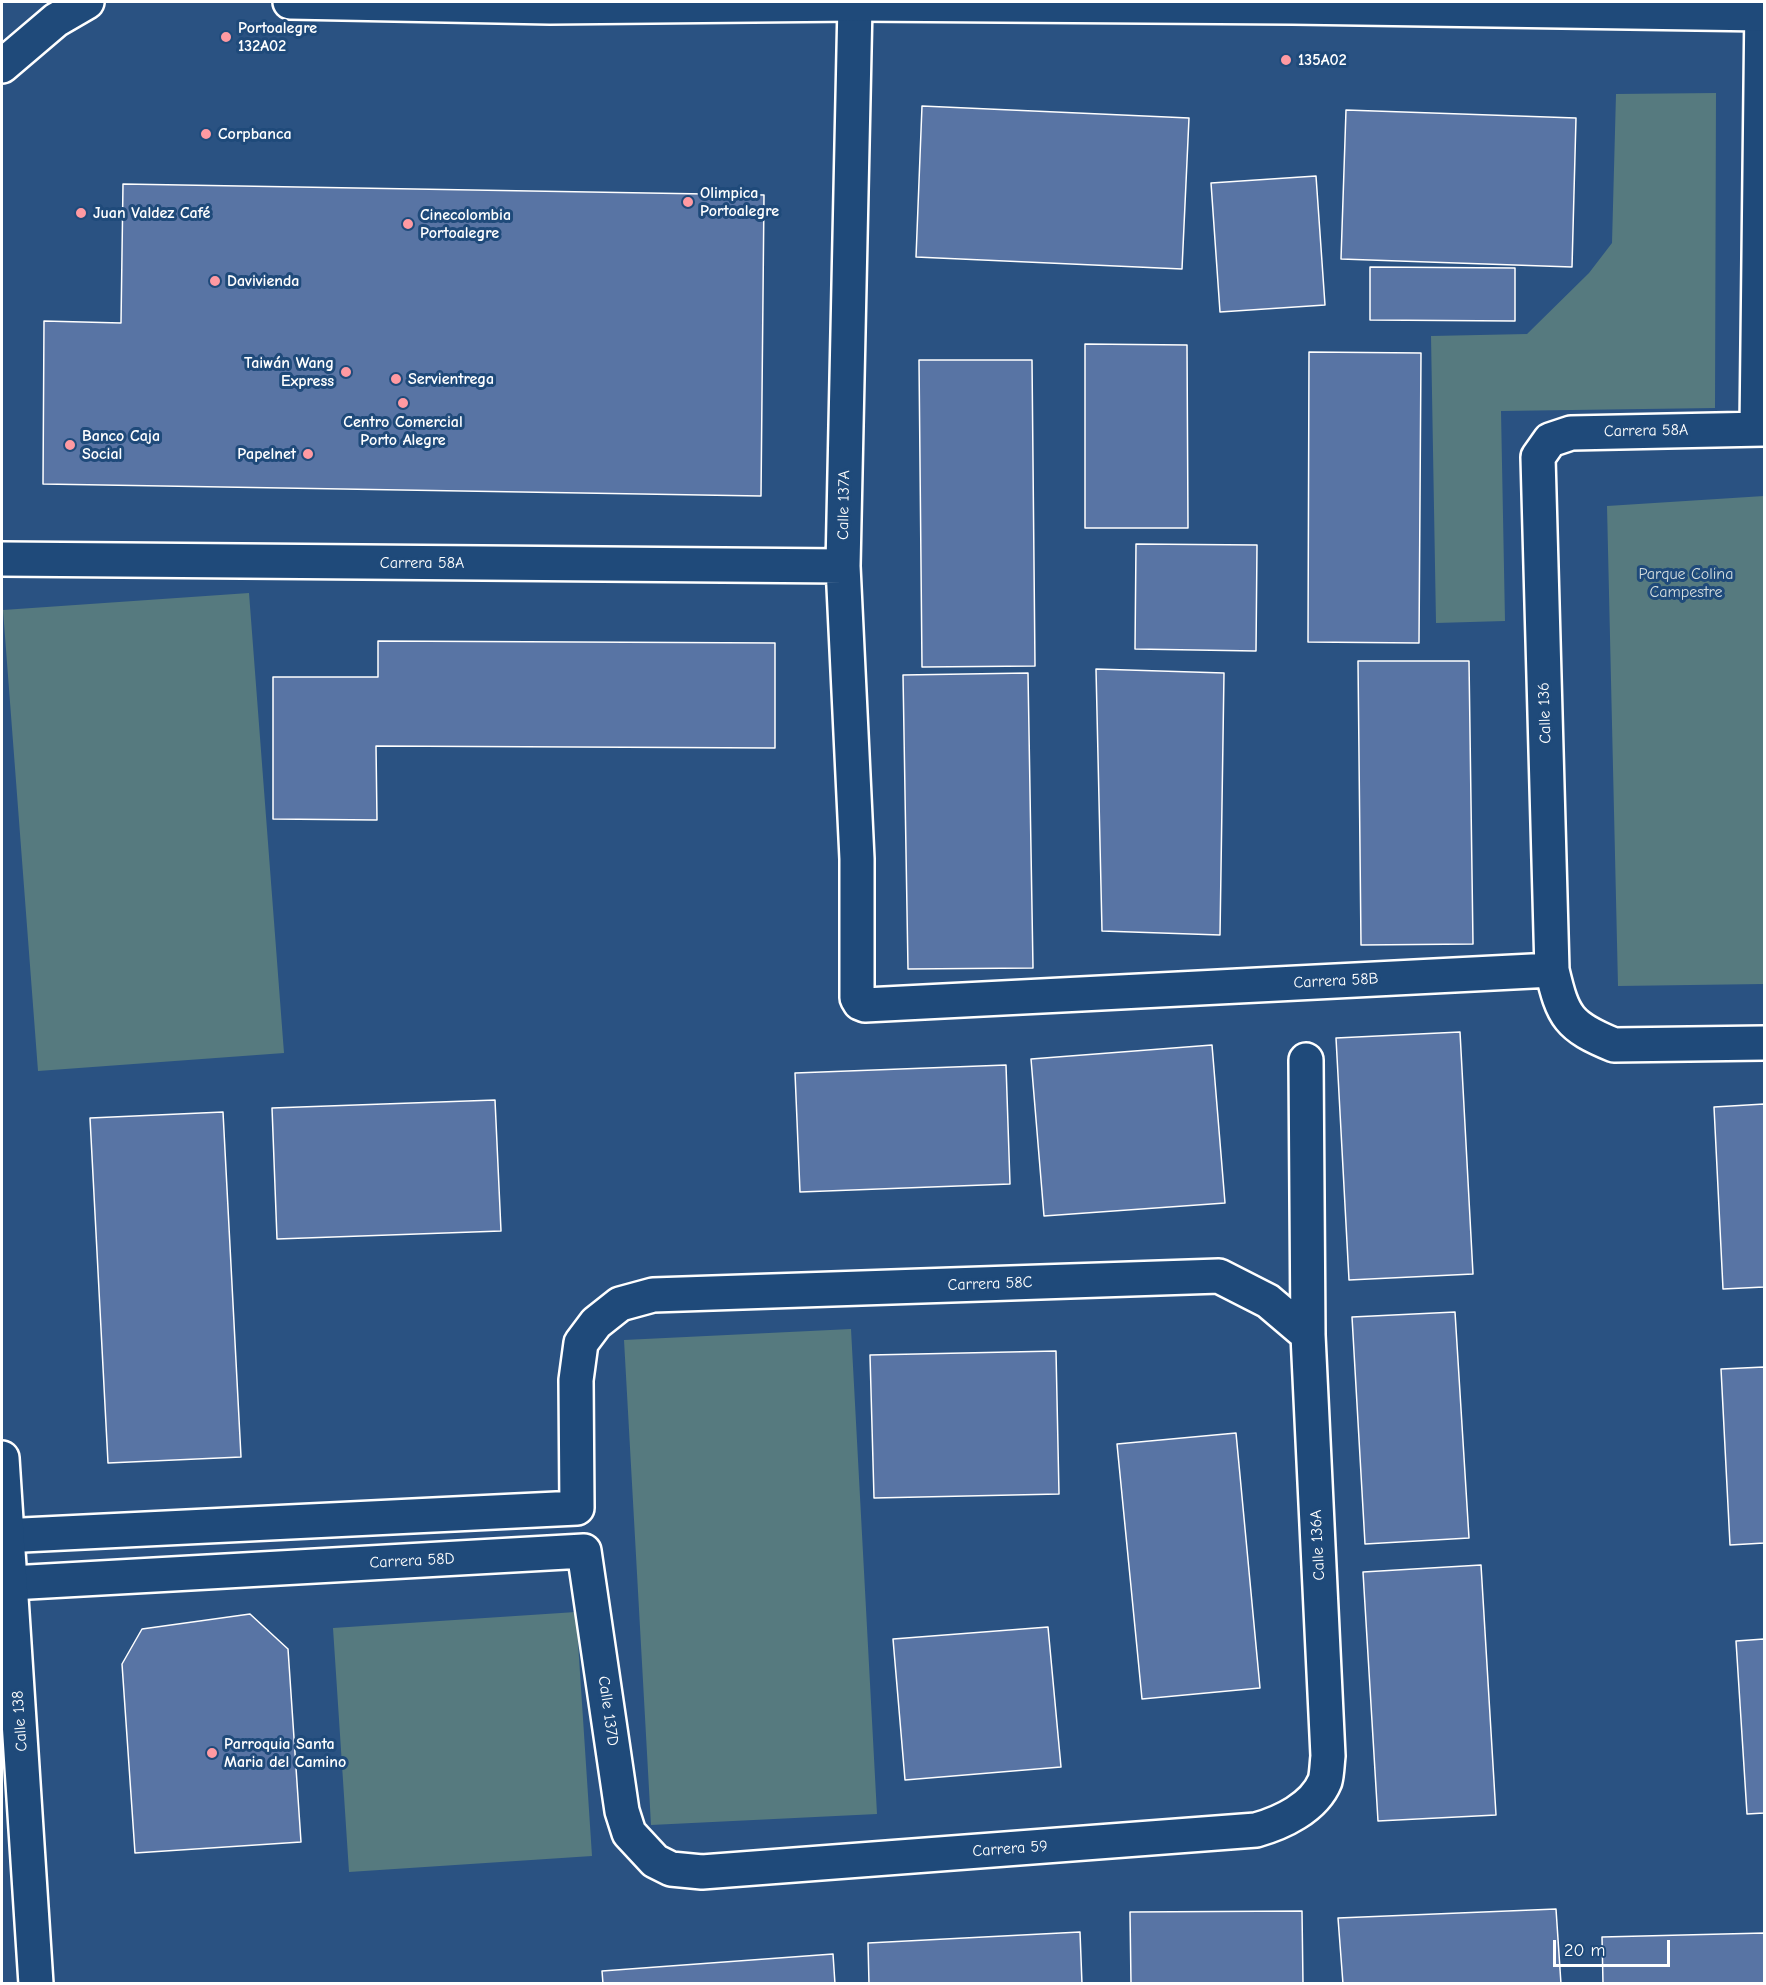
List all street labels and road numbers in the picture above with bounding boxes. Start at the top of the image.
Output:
street label: Carrera 58A [1604,421,1688,441]
street label: Calle 137A [834,470,854,540]
street label: Carrera 58A [380,553,464,573]
street label: Calle 136 [1534,682,1556,744]
street label: Carrera 58B [1293,969,1379,993]
street label: Carrera 58C [947,1273,1033,1295]
street label: Calle 136A [1307,1509,1329,1581]
street label: Carrera 58D [369,1549,455,1573]
street label: Calle 137D [594,1675,622,1747]
street label: Calle 138 [8,1690,32,1752]
street label: Carrera 59 [972,1837,1048,1861]

